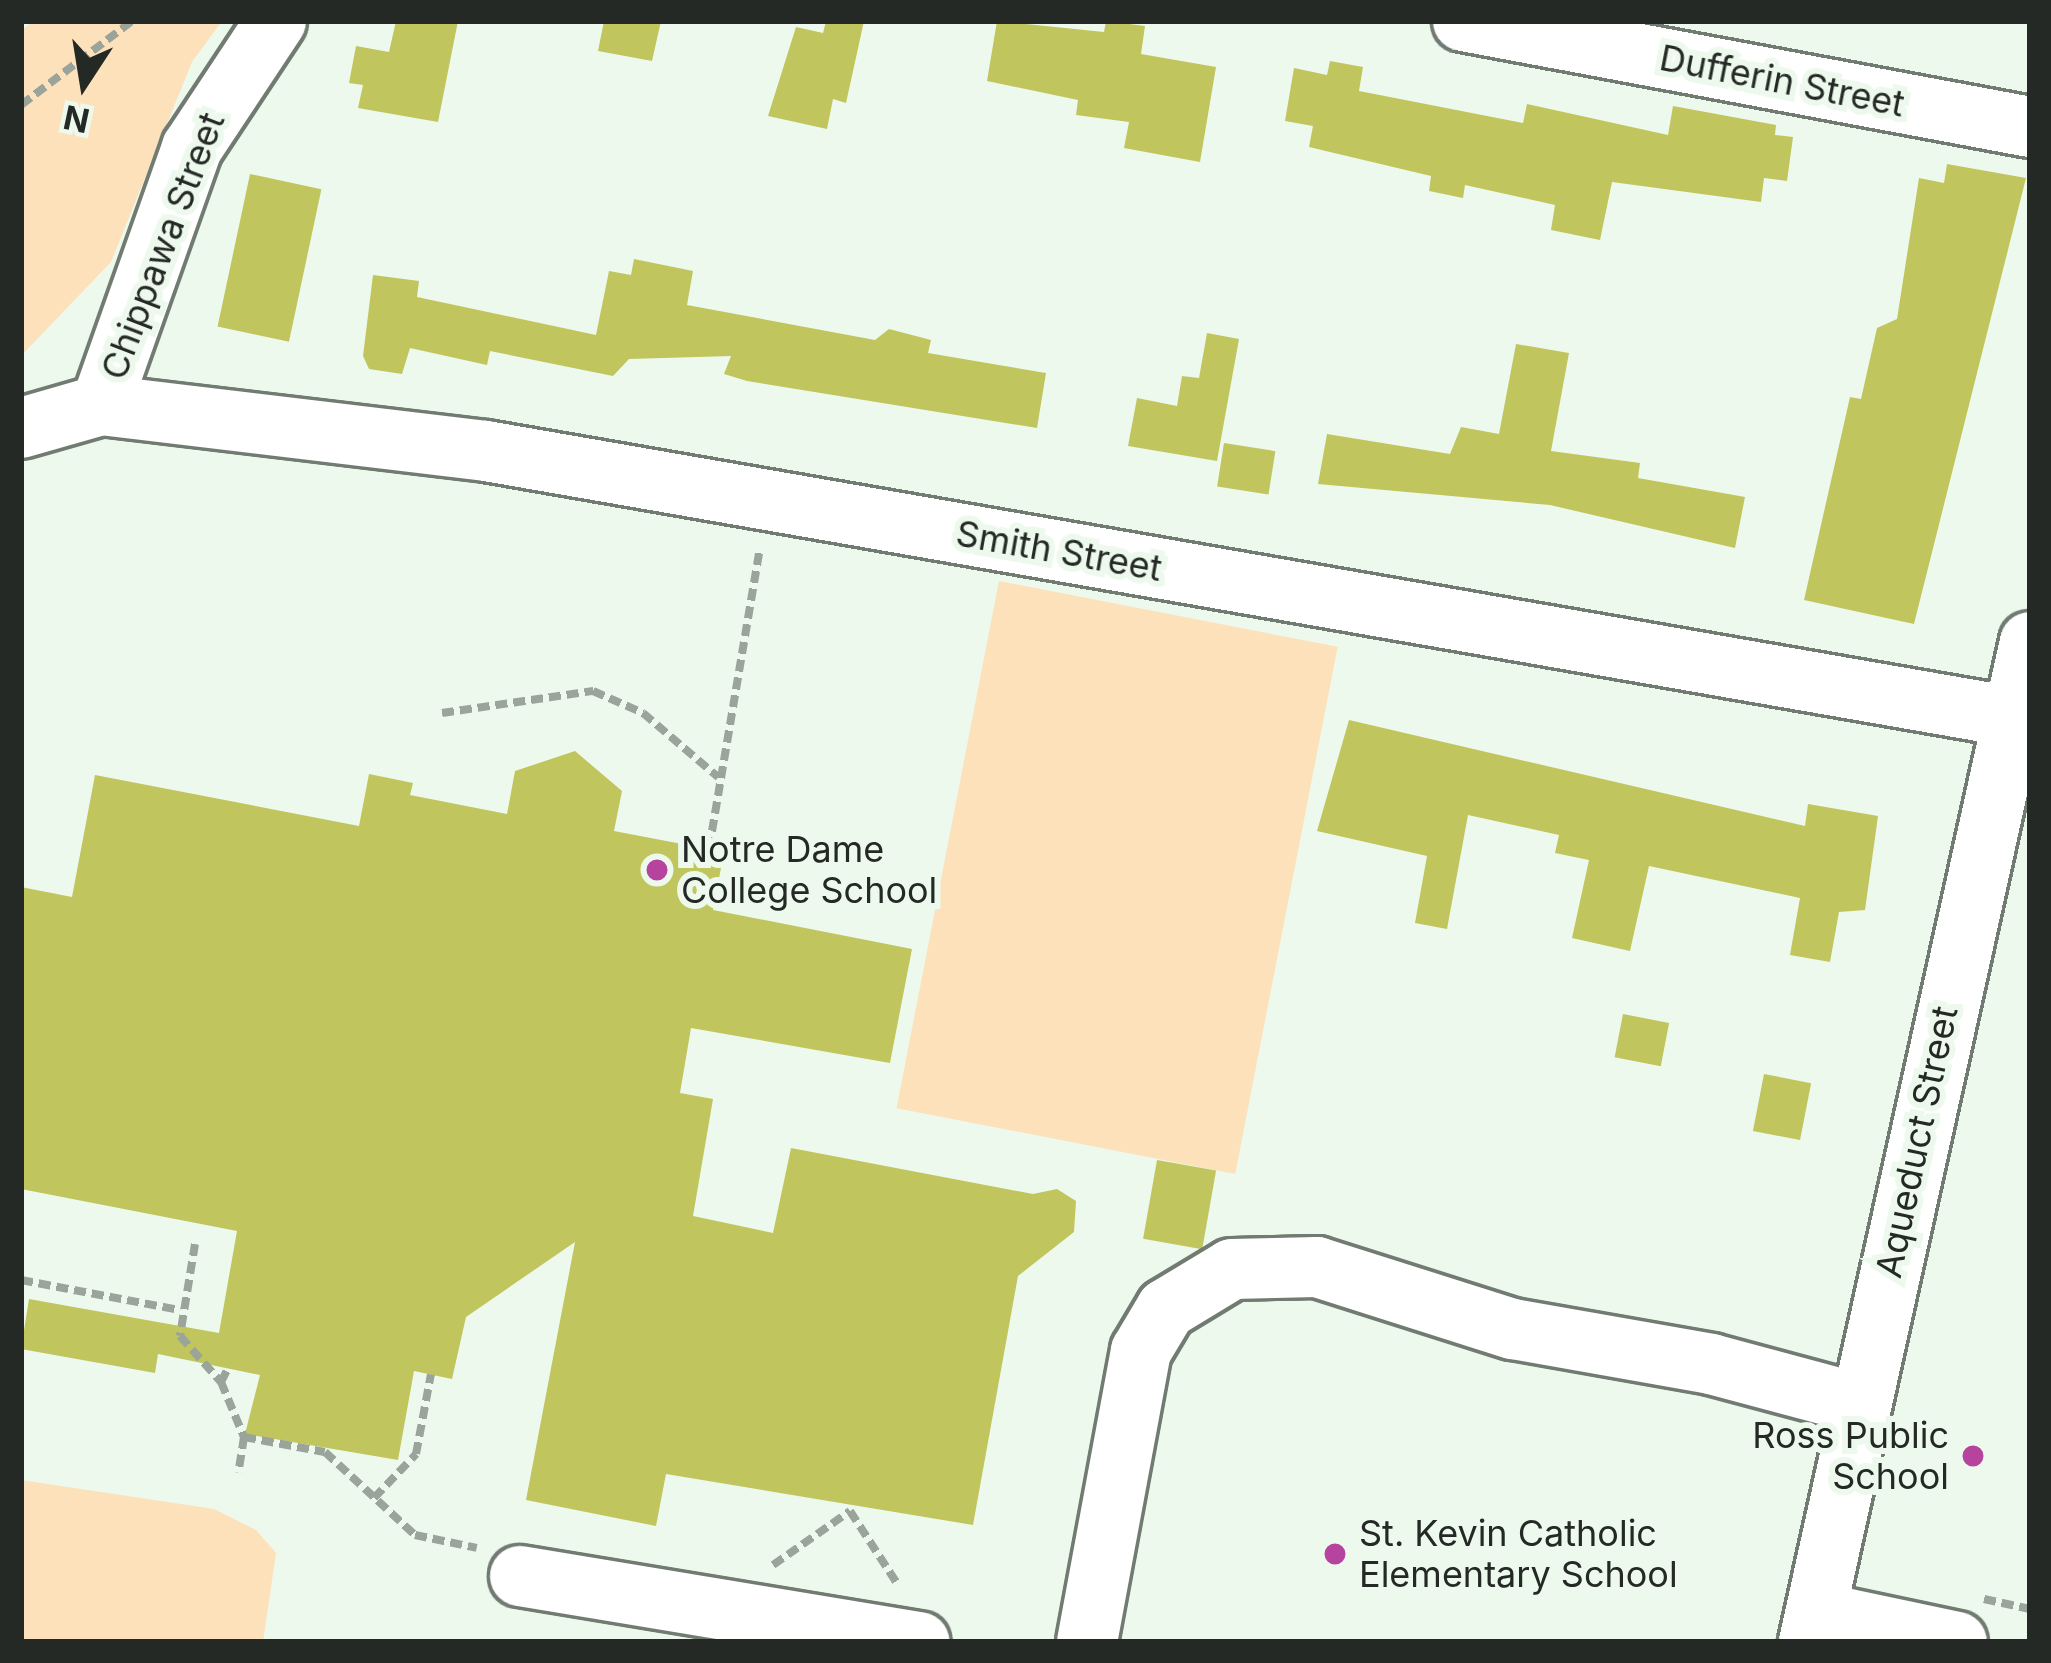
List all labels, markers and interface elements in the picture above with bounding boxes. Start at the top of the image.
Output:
north arrow [24,24,144,144]
street label: Dufferin Street [1656,36,1908,126]
text: N [60,97,93,141]
street label: Chippawa Street [92,106,234,386]
street label: Smith Street [953,512,1165,590]
place label: Notre Dame College School [681,827,937,912]
marker: Notre Dame College School [644,857,670,883]
street label: Aqueduct Street [1867,1002,1967,1282]
place label: Ross Public School [1752,1413,1949,1498]
marker: Ross Public School [1960,1443,1986,1469]
place label: St. Kevin Catholic Elementary School [1359,1511,1678,1596]
marker: St. Kevin Catholic Elementary School [1322,1541,1348,1567]

